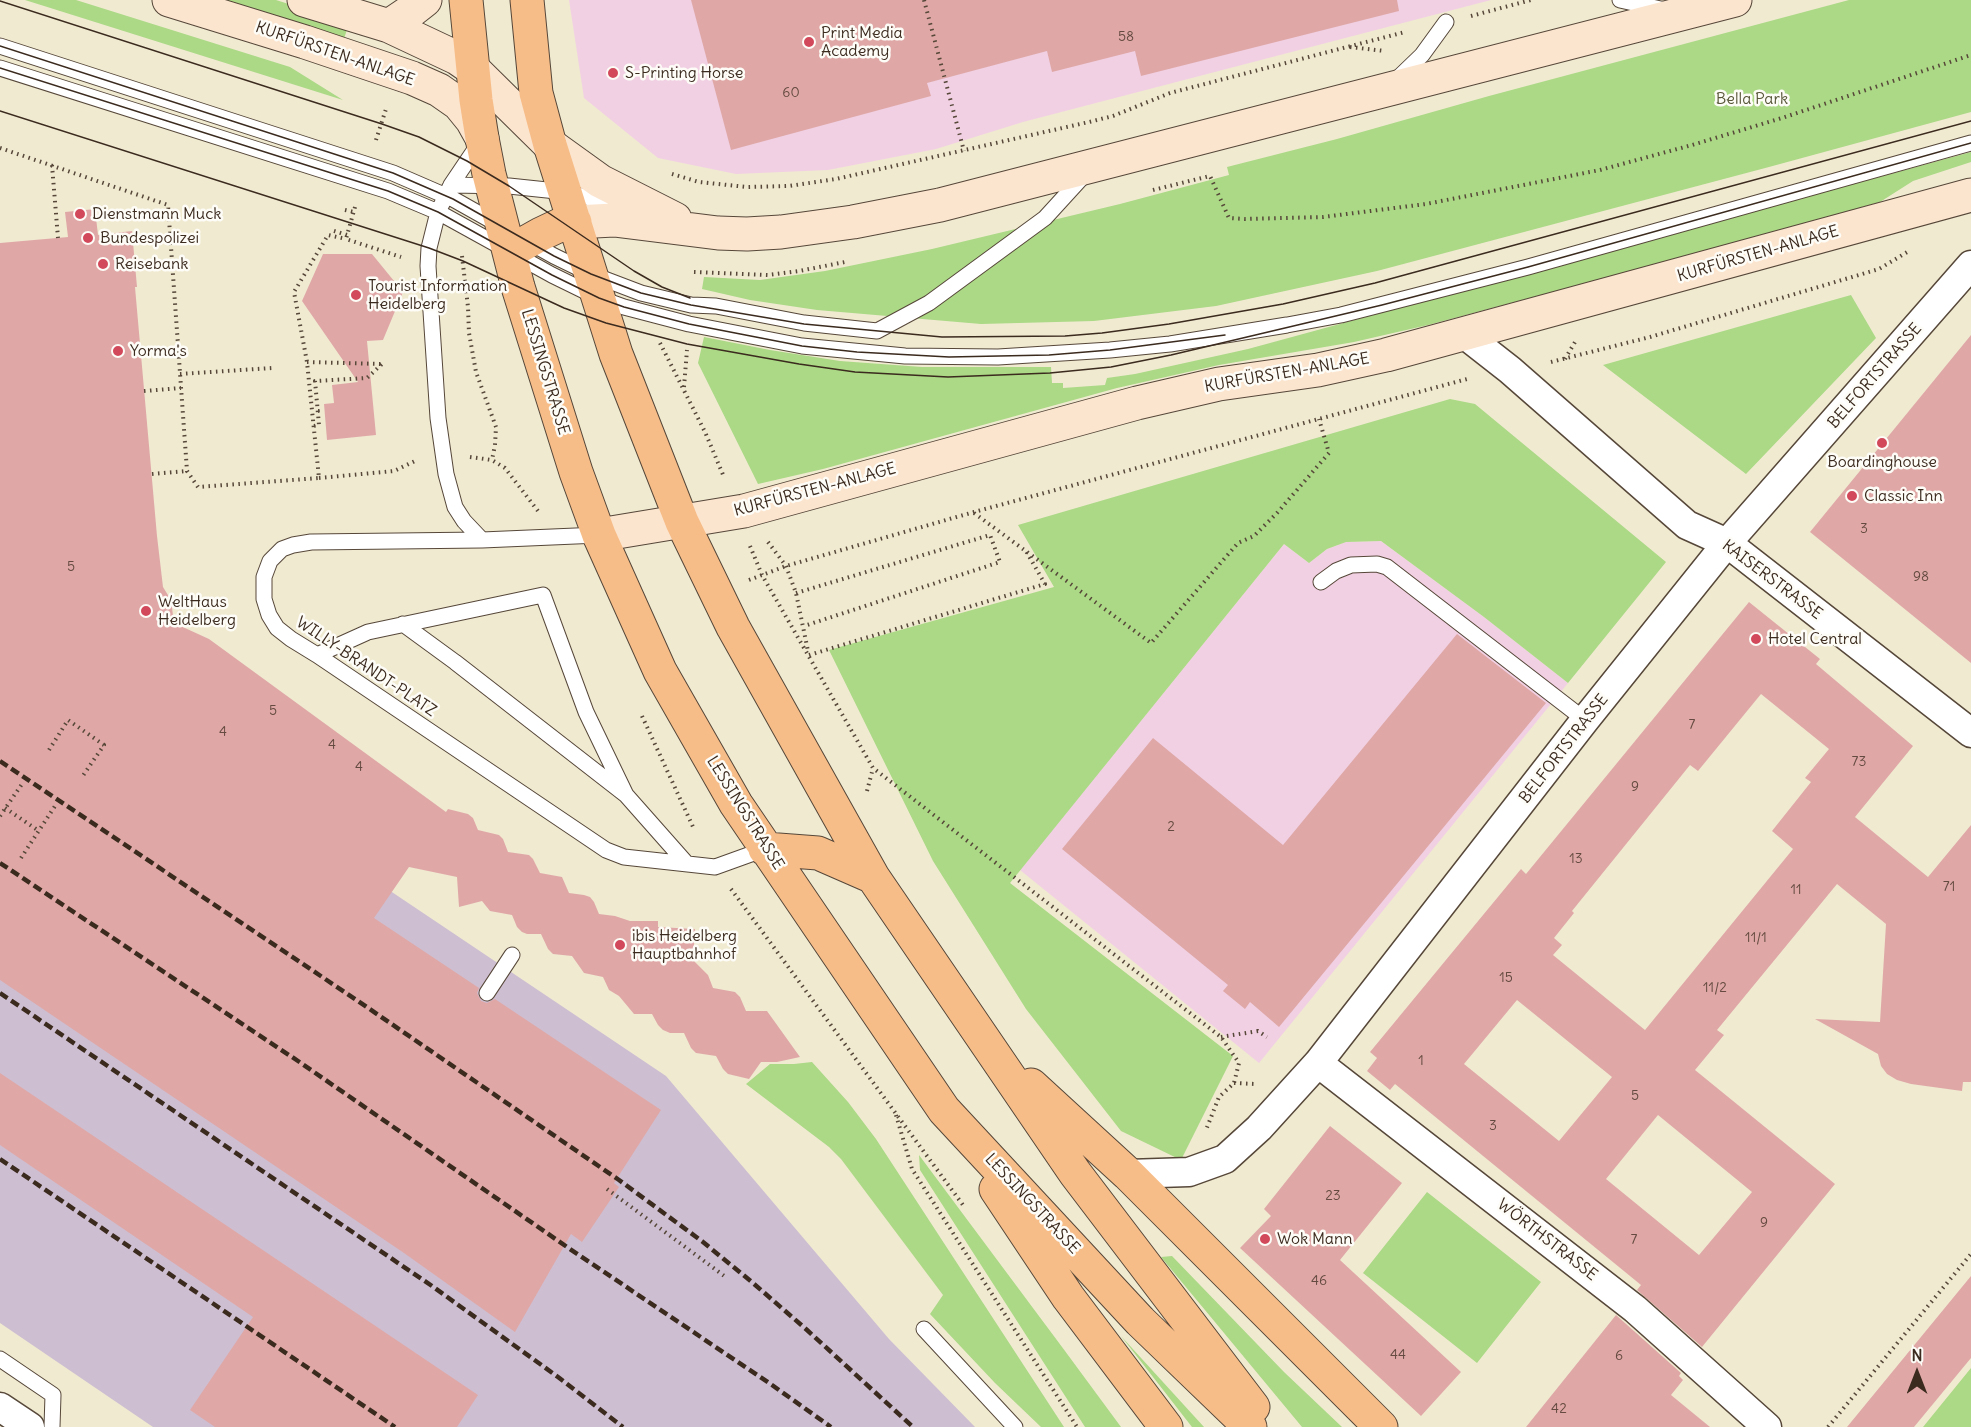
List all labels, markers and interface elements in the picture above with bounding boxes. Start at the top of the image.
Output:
street label: KURFÜRSTEN-ANLAGE [253,18,417,90]
place label: Print Media Academy [821,23,903,61]
house number: 58 [1118,29,1134,45]
marker: Print Media Academy [802,35,816,49]
place label: S-Printing Horse [625,63,743,83]
marker: S-Printing Horse [606,66,620,80]
house number: 60 [782,85,800,101]
park label: Bella Park [1716,89,1788,109]
place label: Dienstmann Muck [92,204,221,224]
marker: Dienstmann Muck [73,207,87,221]
street label: KURFÜRSTEN-ANLAGE [1675,222,1841,286]
place label: Bundespolizei [100,228,199,248]
marker: Bundespolizei [81,231,95,245]
place label: Reisebank [115,254,188,274]
marker: Reisebank [96,257,110,271]
place label: Tourist Information Heidelberg [368,276,507,314]
marker: Tourist Information Heidelberg [349,288,363,302]
street label: LESSINGSTRASSE [517,307,573,437]
street label: BELFORTSTRASSE [1824,319,1926,433]
place label: Yorma's [130,341,187,361]
marker: Yorma's [111,344,125,358]
street label: KURFÜRSTEN-ANLAGE [1203,349,1371,397]
marker: Boardinghouse [1875,436,1889,450]
place label: Boardinghouse [1827,452,1937,472]
street label: KURFÜRSTEN-ANLAGE [732,459,898,521]
place label: Classic Inn [1864,486,1943,506]
marker: Classic Inn [1845,489,1859,503]
house number: 3 [1860,521,1868,537]
street label: KAISERSTRASSE [1718,536,1826,624]
house number: 5 [67,559,75,575]
house number: 98 [1913,569,1929,585]
place label: WeltHaus Heidelberg [158,592,236,630]
marker: WeltHaus Heidelberg [139,604,153,618]
street label: WILLY-BRANDT-PLATZ [292,613,440,721]
place label: Hotel Central [1768,629,1862,649]
marker: Hotel Central [1749,632,1763,646]
street label: BELFORTSTRASSE [1515,691,1613,807]
house number: 5 [269,703,277,719]
house number: 7 [1689,717,1695,733]
house number: 4 [219,724,227,740]
house number: 4 [328,737,336,753]
street label: LESSINGSTRASSE [702,753,788,873]
house number: 73 [1852,754,1866,770]
house number: 4 [355,759,363,775]
house number: 9 [1631,779,1639,795]
house number: 2 [1167,819,1175,835]
house number: 13 [1569,851,1583,867]
house number: 71 [1943,879,1955,895]
house number: 11 [1790,882,1802,898]
place label: ibis Heidelberg Hauptbahnhof [632,926,737,964]
house number: 11/1 [1745,930,1767,946]
marker: ibis Heidelberg Hauptbahnhof [613,938,627,952]
house number: 15 [1499,970,1513,986]
house number: 11/2 [1703,980,1727,996]
house number: 1 [1418,1053,1424,1069]
house number: 5 [1631,1088,1639,1104]
house number: 3 [1489,1118,1497,1134]
street label: LESSINGSTRASSE [981,1150,1083,1258]
house number: 23 [1325,1188,1341,1204]
street label: WÖRTHSTRASSE [1493,1195,1601,1285]
house number: 9 [1760,1215,1768,1231]
place label: Wok Mann [1277,1229,1352,1249]
marker: Wok Mann [1258,1232,1272,1246]
house number: 7 [1631,1232,1637,1248]
house number: 46 [1311,1273,1327,1289]
north arrow [1887,1343,1947,1403]
text: N [1911,1345,1923,1365]
house number: 44 [1390,1347,1406,1363]
house number: 6 [1615,1348,1623,1364]
house number: 42 [1551,1401,1567,1417]

